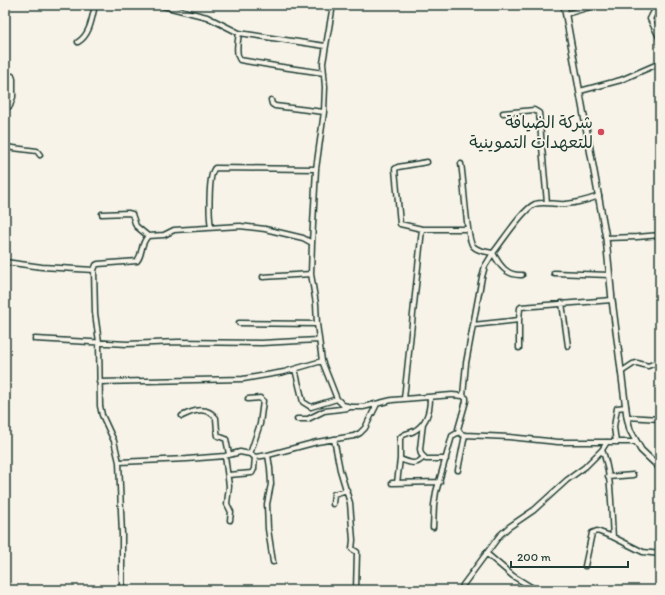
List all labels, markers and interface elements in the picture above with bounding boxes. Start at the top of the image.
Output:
place label: شركة الضيافة للتعهدات التموينية [469,112,593,153]
marker: شركة الضيافة للتعهدات التموينية [596,127,606,137]
scale bar [511,543,628,569]
text: 200 m [517,550,551,564]

